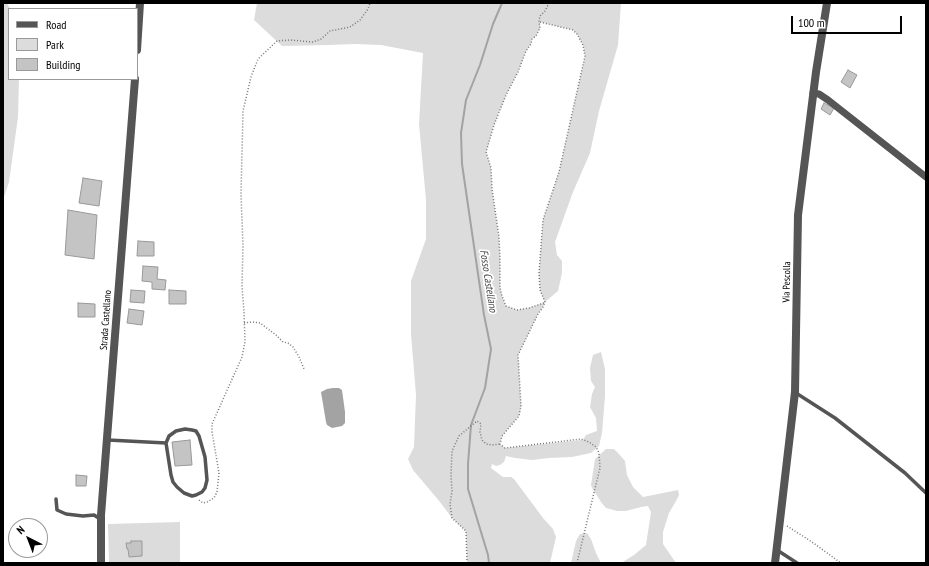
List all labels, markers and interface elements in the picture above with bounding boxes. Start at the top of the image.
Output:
legend [8,8,138,80]
scale bar [793,8,904,34]
text: 100 m [798,15,825,30]
text: Road [46,17,66,32]
text: Park [46,37,64,52]
text: Building [46,57,81,72]
water label: Fosso Castellano [477,249,499,313]
street label: Via Pescolla [781,261,793,303]
street label: Strada Castellano [98,290,114,350]
north arrow [8,518,48,558]
text: N [14,523,28,537]

